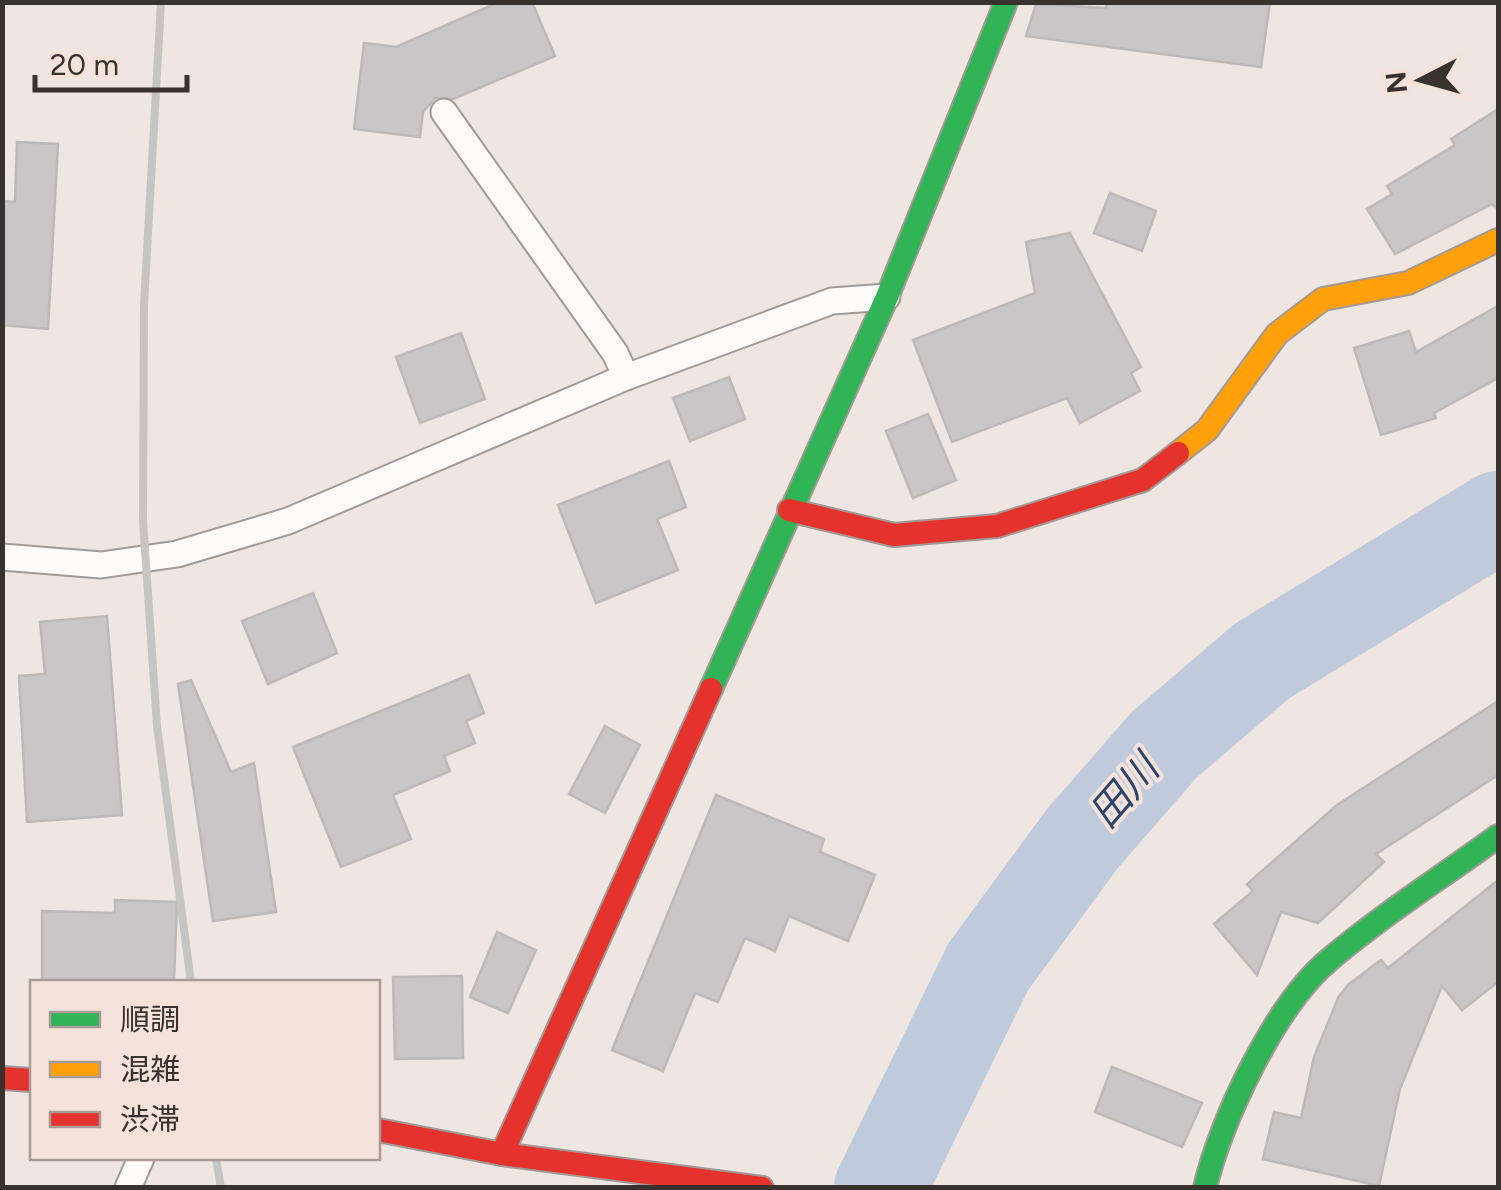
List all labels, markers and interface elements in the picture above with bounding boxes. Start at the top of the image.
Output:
scale bar [35,30,188,92]
north arrow [1371,30,1471,130]
text: 20 m [50,46,119,83]
text: N [1378,70,1414,95]
water label: 田川 [1080,742,1171,837]
legend [30,980,380,1160]
text: 順調 [120,1001,180,1038]
text: 混雑 [120,1051,180,1088]
text: 渋滞 [120,1101,180,1138]

